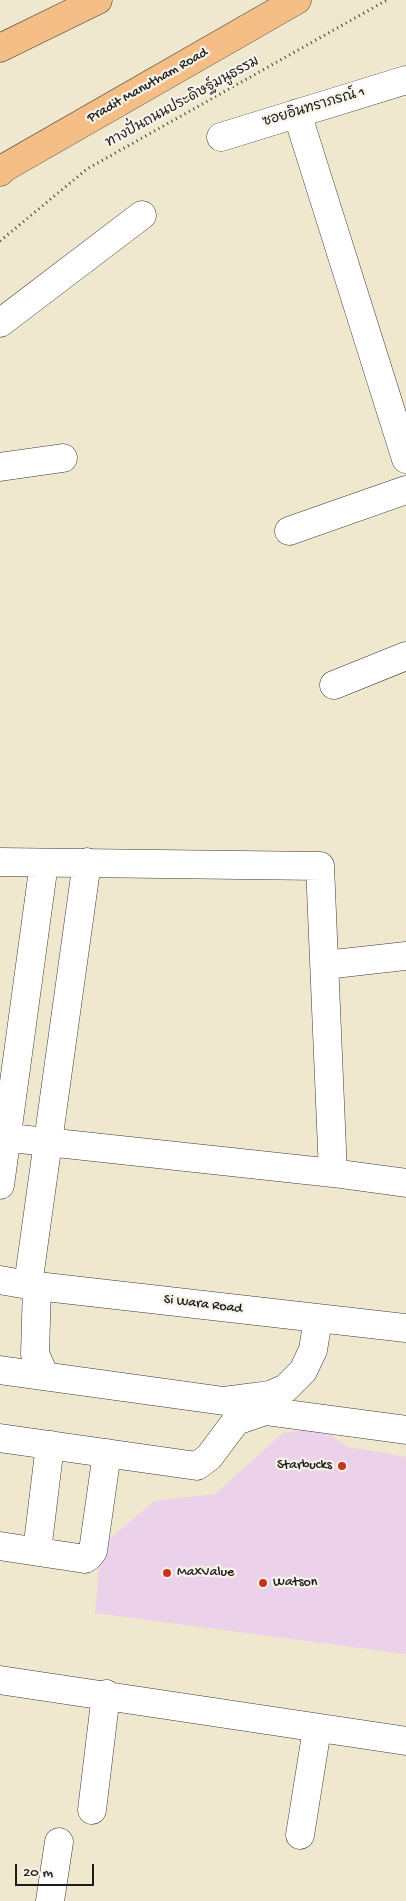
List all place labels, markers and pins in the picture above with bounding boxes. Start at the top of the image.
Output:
place label: Starbucks [277,1458,332,1474]
marker: Starbucks [336,1460,348,1472]
place label: MaxValue [177,1565,234,1581]
marker: MaxValue [161,1567,173,1579]
place label: Watson [273,1575,317,1591]
marker: Watson [257,1577,269,1589]

